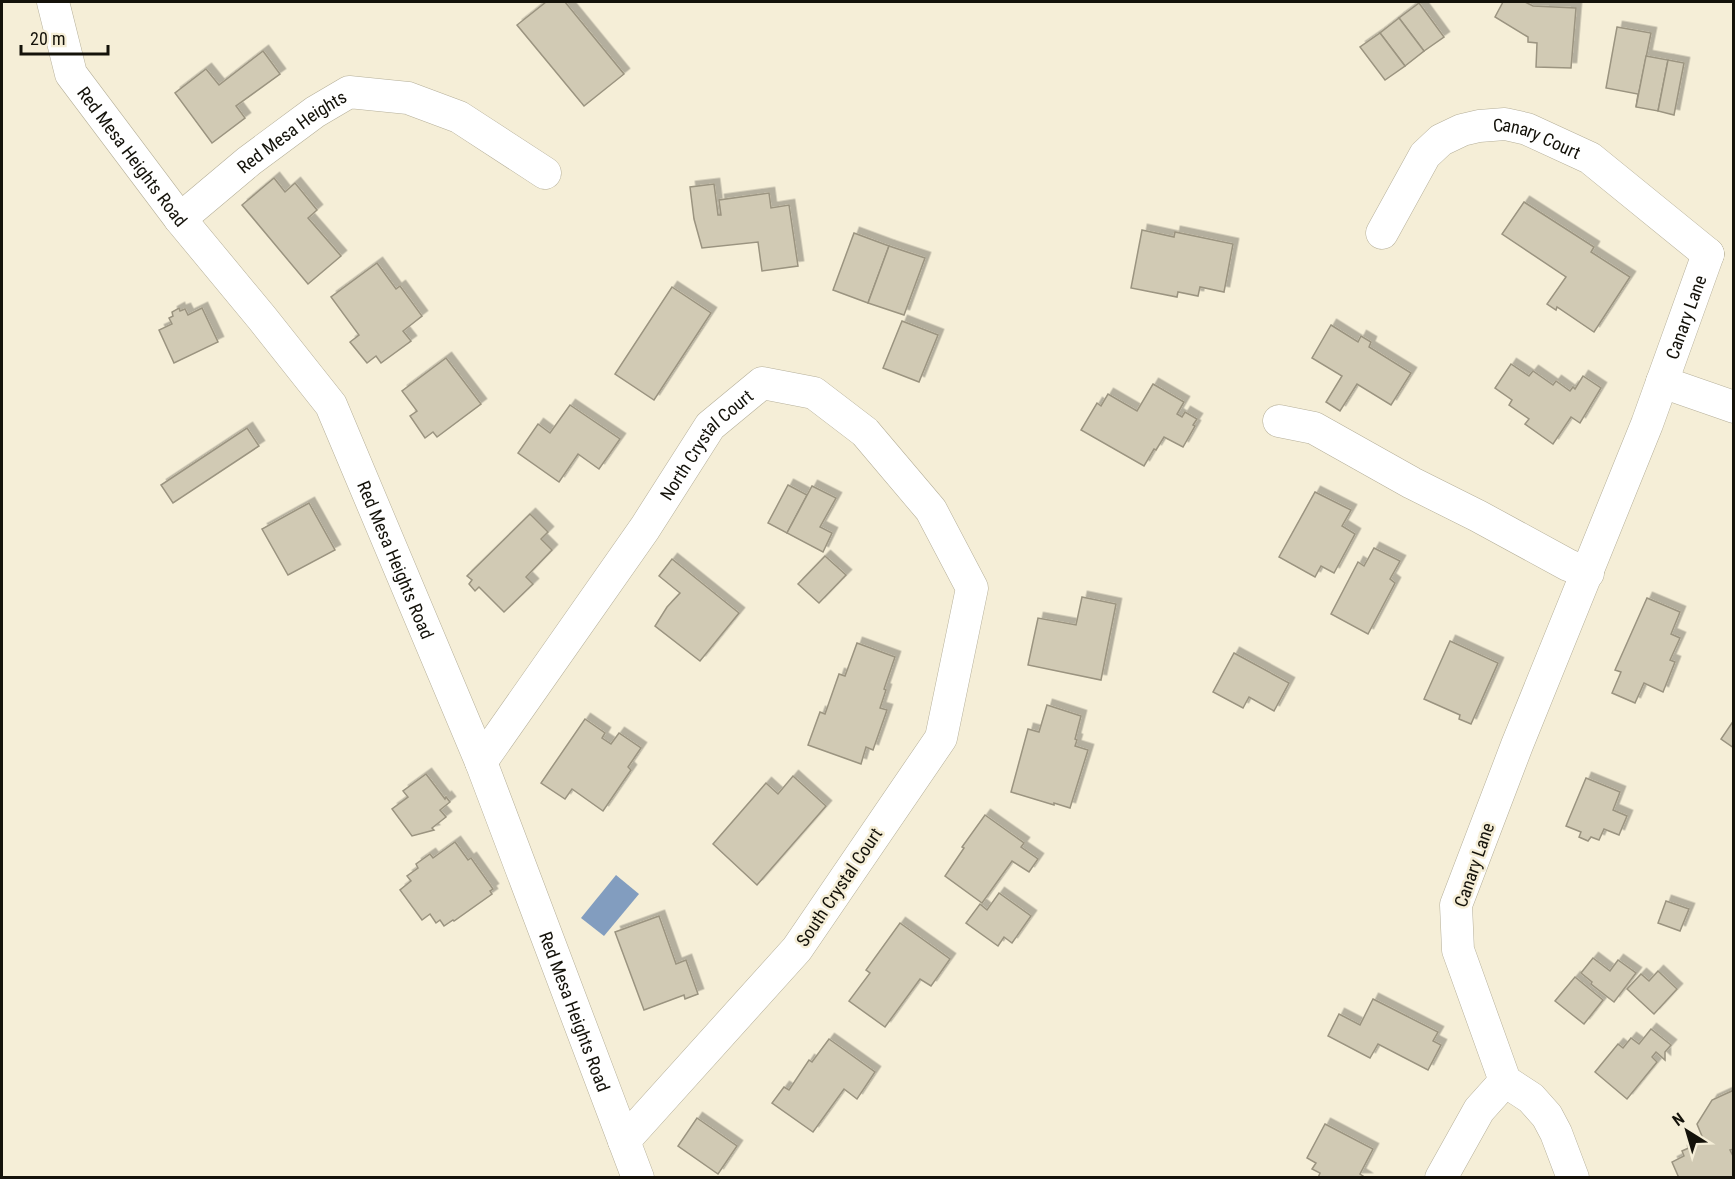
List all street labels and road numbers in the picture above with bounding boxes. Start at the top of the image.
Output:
street label: Red Mesa Heights Road [73,82,192,230]
street label: Red Mesa Heights [233,86,350,177]
street label: Canary Court [1492,113,1584,163]
street label: Canary Lane [1661,272,1710,362]
street label: North Crystal Court [655,385,757,504]
street label: Red Mesa Heights Road [354,478,438,642]
street label: Canary Lane [1450,820,1498,910]
street label: South Crystal Court [792,824,886,950]
street label: Red Mesa Heights Road [535,928,615,1094]

